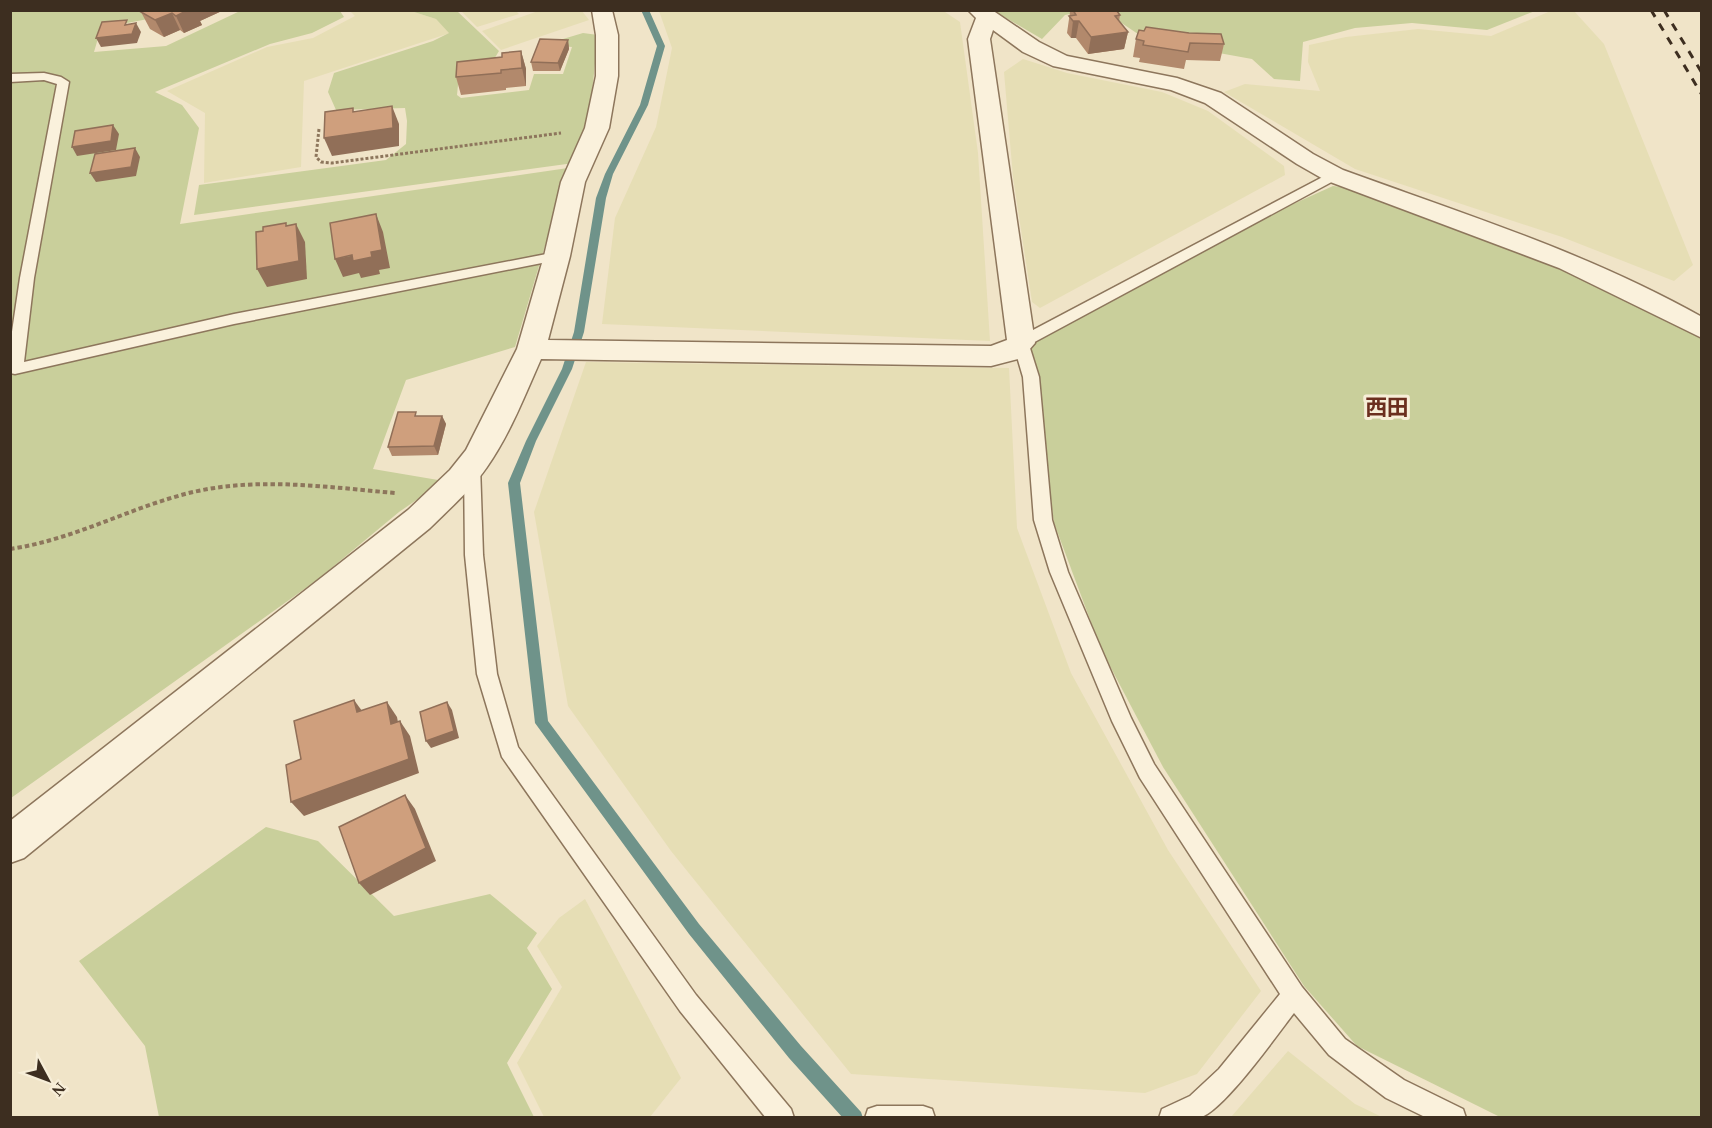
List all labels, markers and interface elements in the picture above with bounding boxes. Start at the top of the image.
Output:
district label: 西田 [1365,395,1409,420]
north arrow [18,1050,78,1110]
text: N [48,1080,69,1100]

